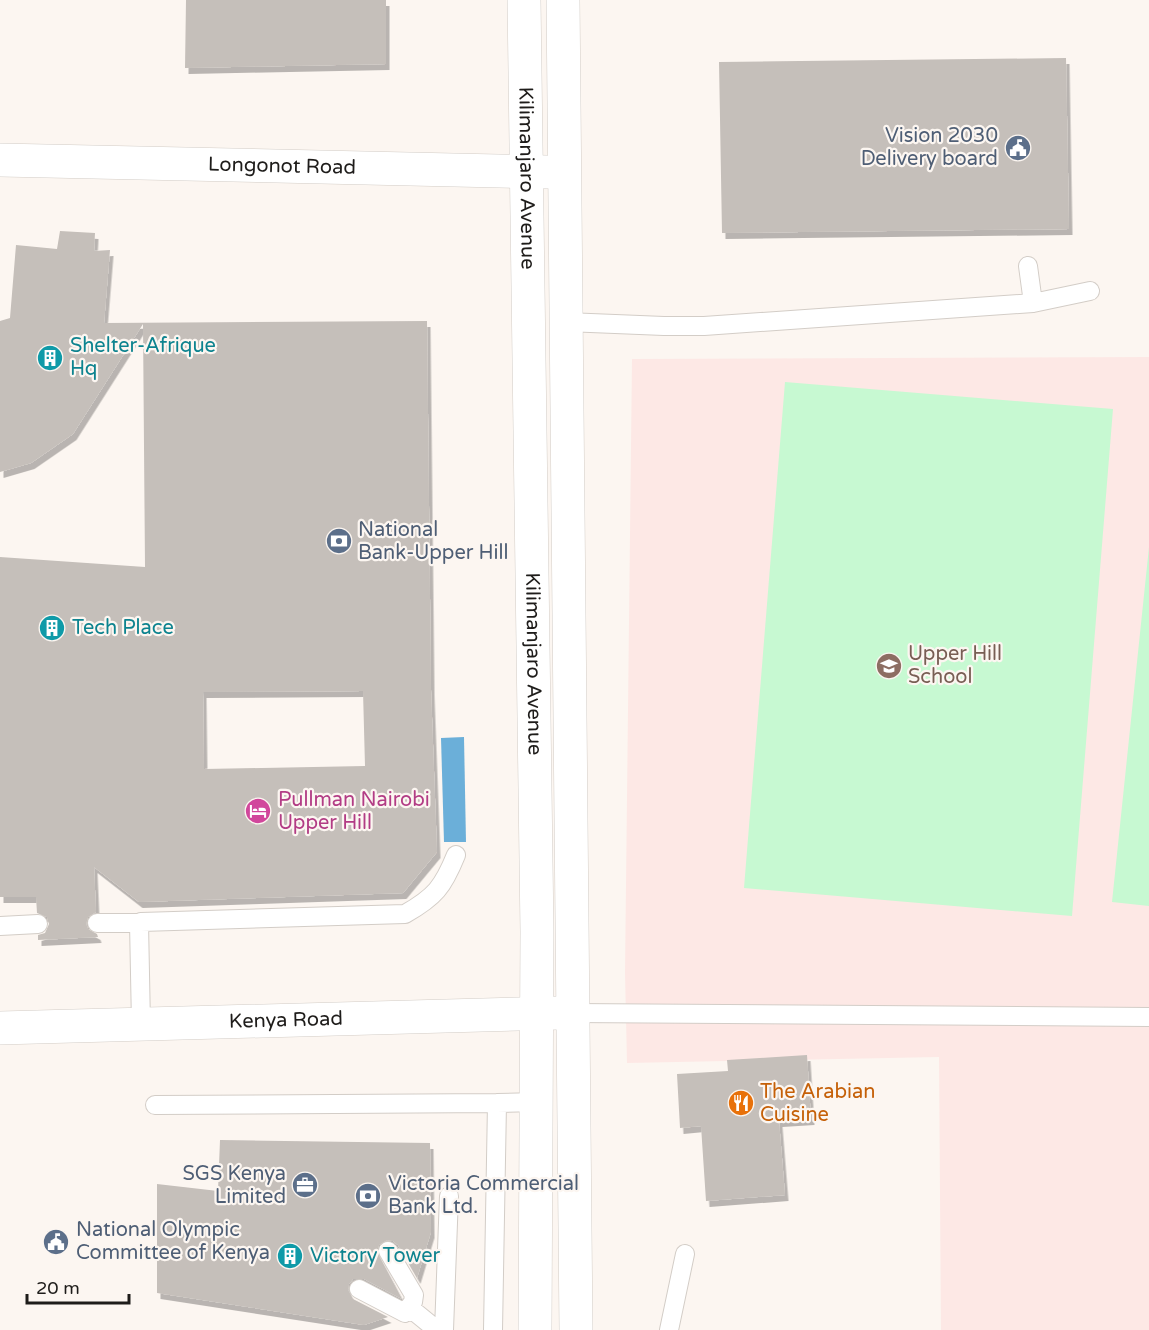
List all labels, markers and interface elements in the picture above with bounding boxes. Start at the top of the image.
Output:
street label: Kilimanjaro Avenue [513,86,540,270]
place label: Vision 2030 Delivery board [861,124,998,171]
public building icon: Vision 2030 Delivery board [1003,133,1033,163]
street label: Longonot Road [208,153,356,180]
place label: Shelter-Afrique Hq [70,334,216,381]
building icon: Shelter-Afrique Hq [35,343,65,373]
place label: National Bank-Upper Hill [358,518,508,565]
bank icon: National Bank-Upper Hill [324,526,354,556]
street label: Kilimanjaro Avenue [520,572,547,756]
building icon: Tech Place [37,613,67,643]
place label: Tech Place [72,616,174,640]
place label: Upper Hill School [908,642,1002,689]
school or university icon: Upper Hill School [874,651,904,681]
place label: Pullman Nairobi Upper Hill [278,788,430,835]
hotel icon: Pullman Nairobi Upper Hill [243,796,273,826]
street label: Kenya Road [229,1007,343,1034]
place label: The Arabian Cuisine [760,1080,875,1127]
restaurant icon: The Arabian Cuisine [726,1088,756,1118]
place label: SGS Kenya Limited [182,1162,286,1209]
office icon: SGS Kenya Limited [290,1170,320,1200]
place label: Victoria Commercial Bank Ltd. [388,1172,579,1219]
bank icon: Victoria Commercial Bank Ltd. [353,1181,383,1211]
place label: National Olympic Committee of Kenya [76,1218,270,1265]
public building icon: National Olympic Committee of Kenya [41,1227,71,1257]
building icon: Victory Tower [275,1241,305,1271]
place label: Victory Tower [310,1244,441,1268]
scale bar [27,1267,129,1305]
text: 20 m [36,1277,80,1299]

